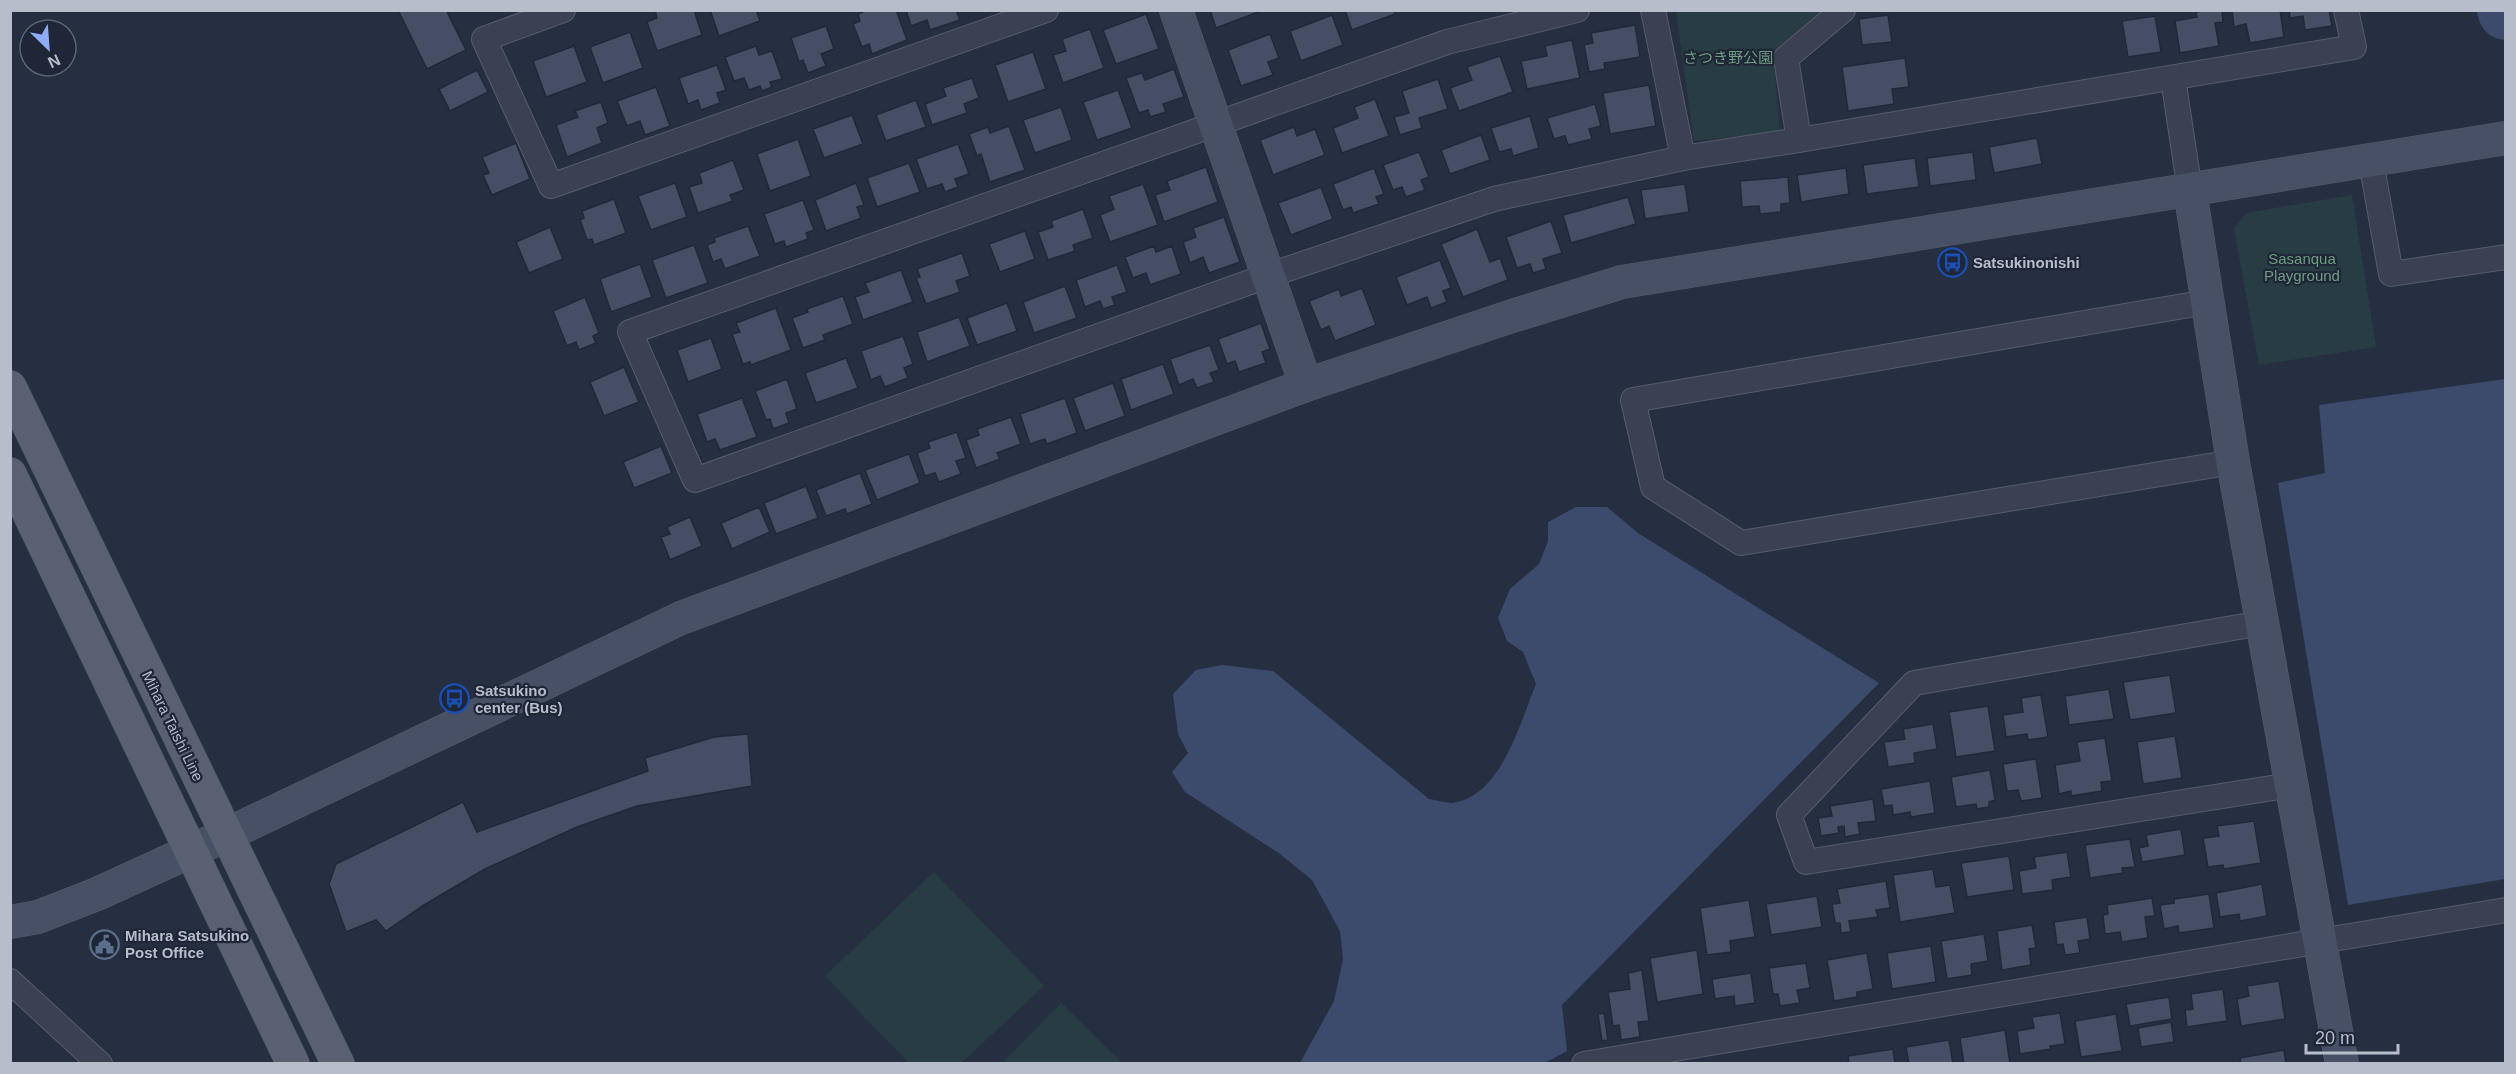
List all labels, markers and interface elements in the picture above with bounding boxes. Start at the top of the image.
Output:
north arrow [18,18,78,78]
park label: さつき野公園 [1683,49,1773,66]
text: N [45,51,63,71]
bus stop icon: Satsukinonishi [1936,246,1968,278]
park label: Sasanqua Playground [2264,250,2340,284]
place label: Satsukinonishi [1973,254,2080,271]
street label: Mihara Taishi Line [139,668,207,784]
place label: Satsukino center (Bus) [475,682,563,716]
bus stop icon: Satsukino center (Bus) [438,683,470,715]
place label: Mihara Satsukino Post Office [125,927,249,961]
public building icon: Mihara Satsukino Post Office [88,928,120,960]
scale bar [2306,1017,2398,1055]
text: 20 m [2315,1028,2355,1048]

